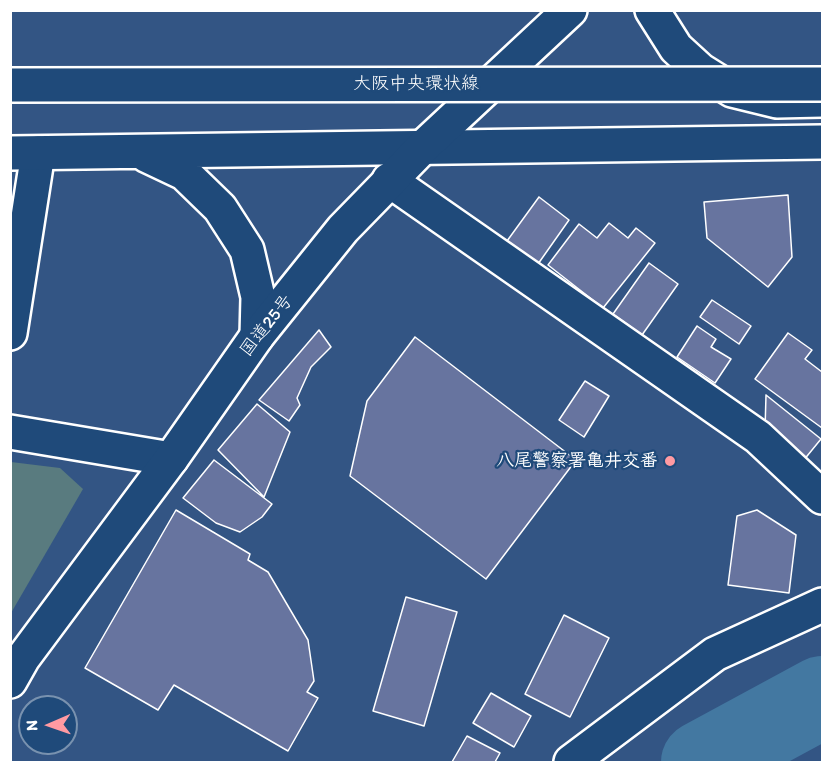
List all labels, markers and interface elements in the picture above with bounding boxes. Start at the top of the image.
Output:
street label: 大阪中央環状線 [353,73,479,95]
street label: 国道25号 [236,291,298,361]
place label: 八尾警察署亀井交番 [496,450,658,472]
marker: 八尾警察署亀井交番 [663,454,677,468]
north arrow [18,695,78,755]
text: N [22,720,41,731]

